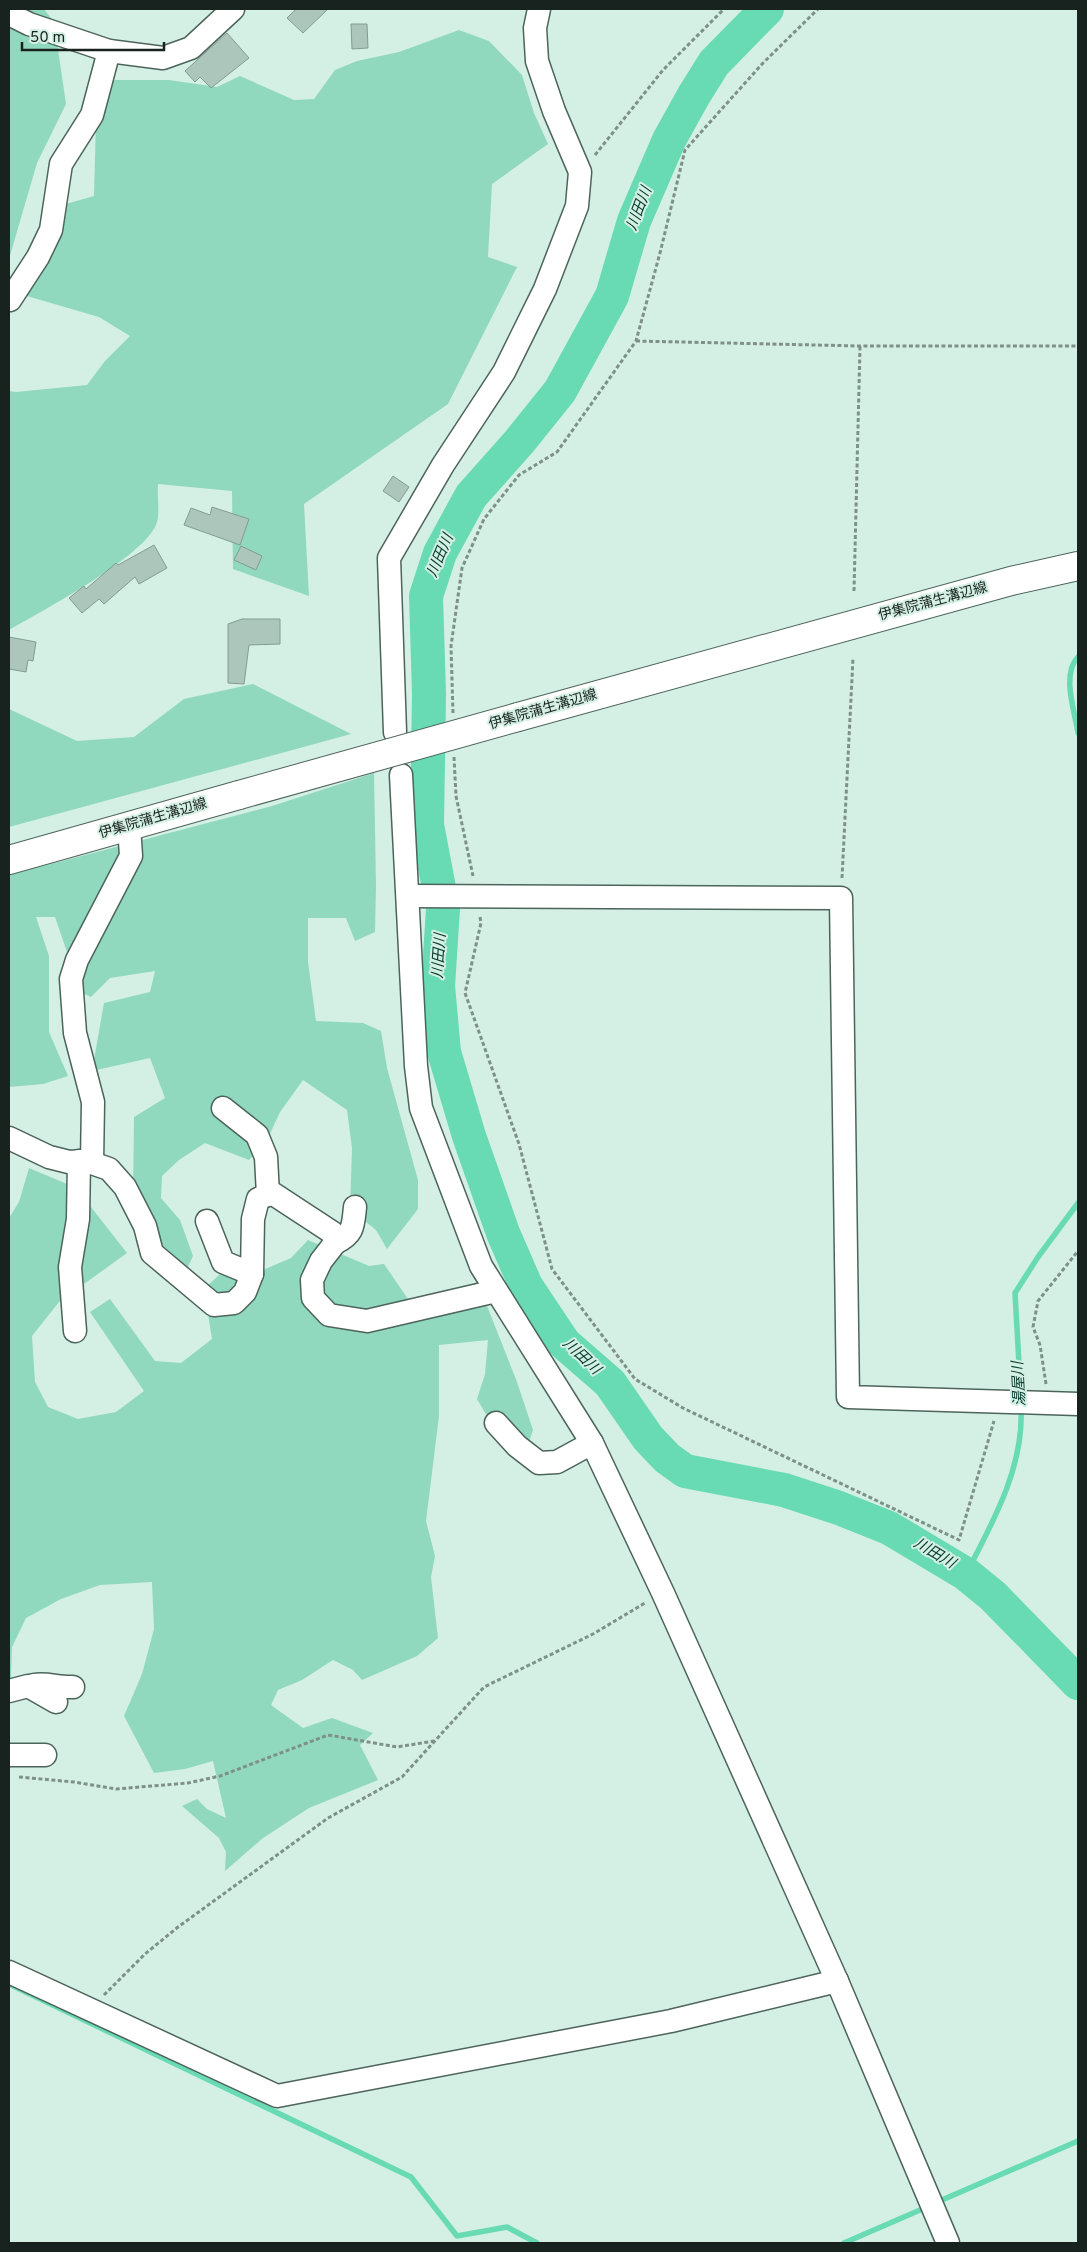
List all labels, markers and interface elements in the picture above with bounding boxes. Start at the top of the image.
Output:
scale bar [22,20,165,52]
text: 50 m [30,29,65,48]
water label: 川田川 [623,183,658,233]
water label: 川田川 [423,530,459,580]
street label: 伊集院蒲生溝辺線 [877,579,989,625]
street label: 伊集院蒲生溝辺線 [487,686,599,734]
street label: 伊集院蒲生溝辺線 [97,795,209,843]
water label: 川田川 [429,931,451,979]
water label: 川田川 [558,1335,605,1381]
water label: 湯屋川 [1009,1359,1031,1407]
water label: 川田川 [910,1534,960,1575]

